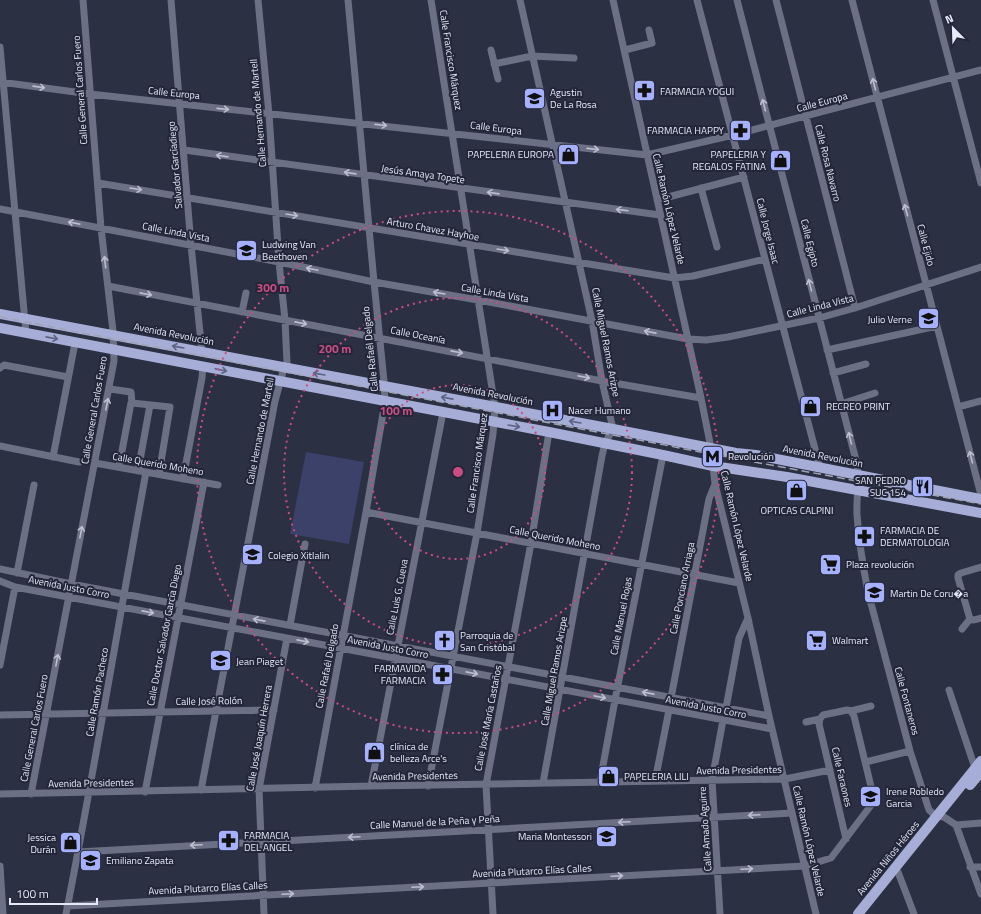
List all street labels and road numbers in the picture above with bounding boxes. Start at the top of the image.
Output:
street label: Calle Francisco Márquez [436,9,466,112]
street label: Calle General Carlos Fuero [69,35,91,145]
street label: Calle Hernando de Martell [246,58,270,168]
street label: Calle Europa [147,83,201,103]
street label: Calle Europa [795,88,849,116]
street label: Calle Europa [469,117,523,139]
street label: Salvador Garcíadiego [164,121,186,209]
street label: Calle Rosa Navarro [811,123,845,203]
street label: Calle Ramón López Velarde [649,152,689,266]
street label: Jesús Amaya Topete [380,161,466,187]
street label: Calle Jorge Isaac [753,196,783,266]
street label: Arturo Chavez Hayhoe [386,213,480,245]
street label: Calle Egipto [797,217,823,269]
street label: Calle Linda Vista [141,218,211,246]
street label: Calle Ejido [913,222,939,268]
street label: Calle Linda Vista [460,280,530,306]
street label: Calle Miguel Ramos Arizpe [588,286,624,398]
street label: Calle Linda Vista [785,290,855,322]
street label: Calle Rafaél Delgado [358,305,382,393]
street label: Avenida Revolución [133,319,215,349]
street label: Calle Oceanía [389,322,447,348]
street label: Calle General Carlos Fuero [77,355,111,465]
street label: Calle Hernando de Martell [242,376,278,486]
street label: Avenida Revolución [452,379,534,409]
street label: Calle Francisco Márquez [463,411,492,514]
street label: Avenida Revolución [782,441,864,471]
street label: Calle Querido Moheno [111,449,205,479]
street label: Calle Ramón López Velarde [717,469,757,583]
street label: Calle Querido Moheno [508,522,602,554]
street label: Calle Ponciano Arriaga [666,541,698,635]
street label: Calle Luis G. Cueva [382,558,412,636]
street label: Calle Doctor Salvador García Diego [143,563,185,707]
street label: Avenida Justo Corro [27,572,111,602]
street label: Calle Manuel Rojas [606,575,636,656]
street label: Calle Miguel Ramos Arizpe [537,615,571,727]
street label: Calle Rafaél Delgado [311,622,343,710]
street label: Avenida Justo Corro [346,632,430,662]
street label: Calle Ramón Pacheco [82,646,112,738]
street label: Calle José María Castaños [470,663,506,772]
street label: Calle Fontaneros [891,665,923,737]
street label: Calle General Carlos Fuero [16,673,52,783]
street label: Calle José Joaquín Herrera [242,684,276,792]
street label: Avenida Justo Corro [664,692,748,722]
street label: Calle José Rolón [176,693,242,709]
street label: Calle Faraones [828,746,856,809]
street label: Avenida Presidentes [696,762,782,778]
street label: Avenida Presidentes [372,768,458,784]
street label: Avenida Presidentes [48,775,134,791]
street label: Calle Ramón López Velarde [789,784,829,898]
street label: Calle Amado Aguirre [695,786,715,872]
street label: Calle Manuel de la Peña y Peña [370,811,500,833]
street label: Avenida Niños Héroes [853,817,923,899]
street label: Avenida Plutarco Elías Calles [472,860,592,882]
street label: Avenida Plutarco Elías Calles [148,877,268,899]

